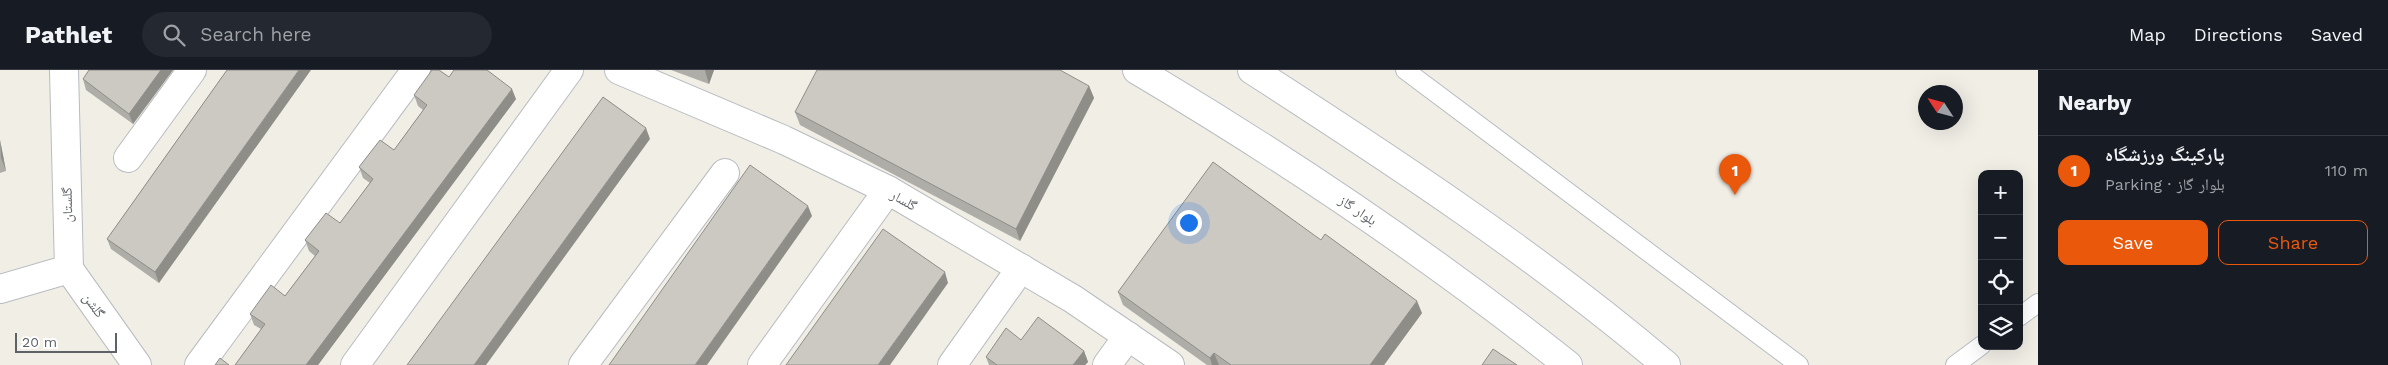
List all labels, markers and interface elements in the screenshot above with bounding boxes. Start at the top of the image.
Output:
search box [142,12,492,57]
text: Pathlet [25,21,112,49]
icon: search [160,21,188,49]
text: Search here [200,23,312,46]
text: Map [2129,24,2166,45]
text: Directions [2194,24,2283,45]
text: Saved [2311,24,2363,45]
north arrow [1918,85,1963,130]
text: Nearby [2058,90,2131,115]
text: پارکینگ ورزشگاه [2105,143,2224,166]
pin: 1 [1719,154,1751,195]
text: 1 [2071,161,2077,180]
text: 110 m [2325,161,2368,180]
map controls [1978,170,2023,350]
button: + [1978,170,2023,215]
text: Parking · بلوار گاز [2105,175,2225,194]
street label: گلسار [887,186,920,215]
street label: گلستان [59,187,76,223]
street label: بلوار گاز [1335,191,1380,229]
your location [1176,210,1202,236]
button: − [1978,215,2023,260]
button: Save [2058,220,2208,265]
button: Share [2218,220,2368,265]
button: locate [1978,260,2023,305]
street label: گلشن [79,289,108,321]
button: layers [1978,305,2023,350]
scale bar [15,330,118,353]
text: 20 m [22,334,57,350]

